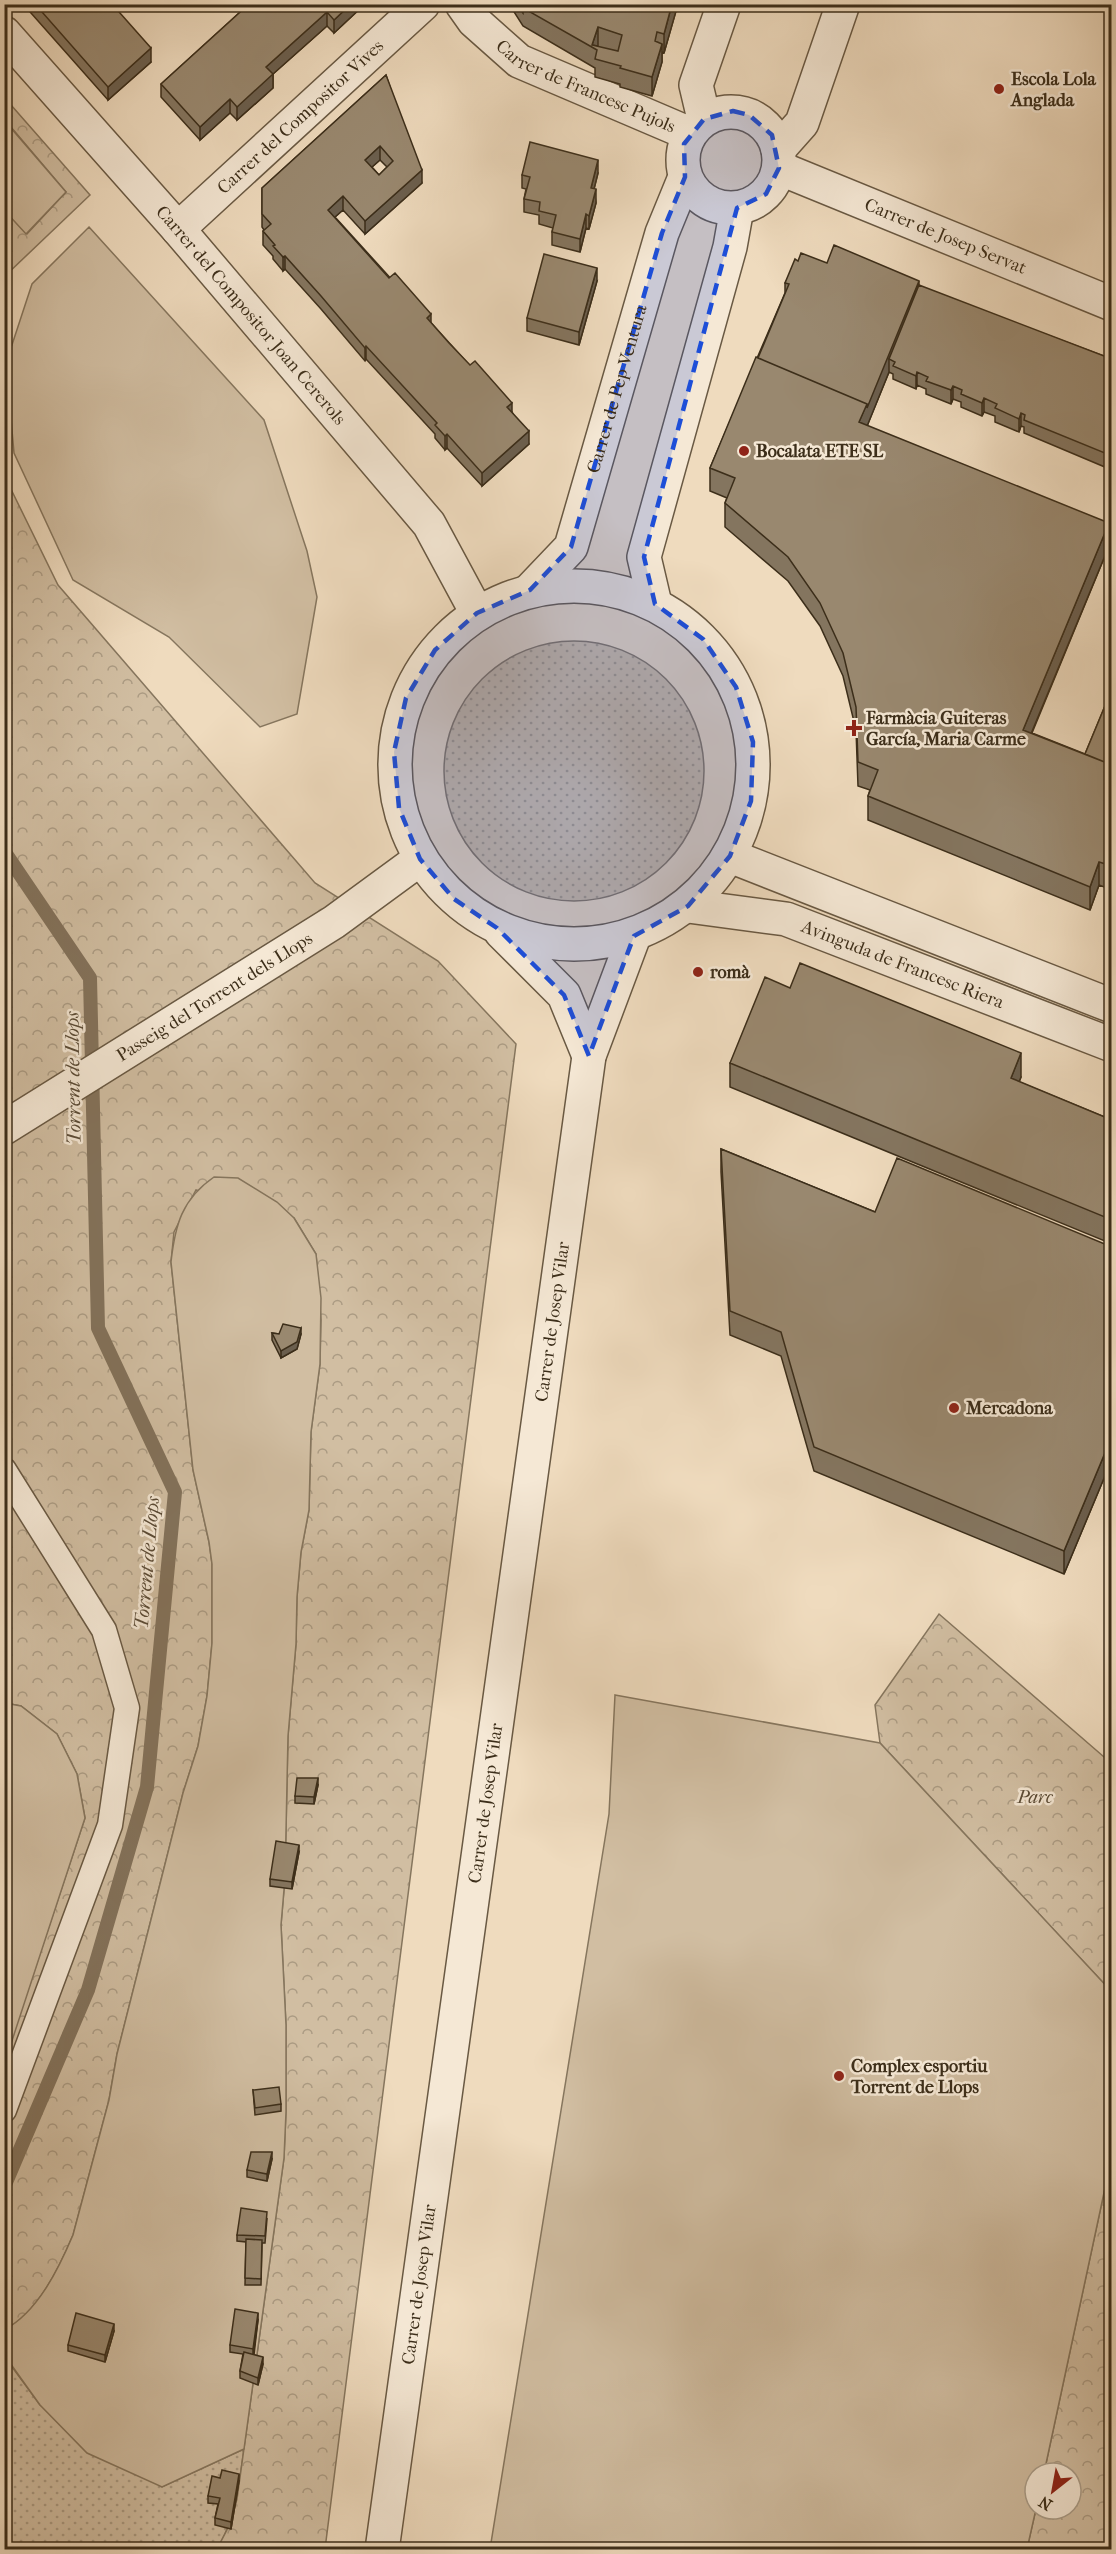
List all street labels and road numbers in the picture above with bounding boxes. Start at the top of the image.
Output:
street label: Carrer del Compositor Vives [213,35,388,198]
street label: Carrer de Francesc Pujols [492,35,679,137]
street label: Carrer de Josep Servat [862,194,1030,279]
street label: Carrer del Compositor Joan Cererols [152,201,351,429]
street label: Carrer de Pep Ventura [582,302,651,476]
street label: Avinguda de Francesc Riera [798,915,1007,1013]
street label: Passeig del Torrent dels Llops [112,927,317,1066]
street label: Carrer de Josep Vilar [531,1240,574,1403]
street label: Carrer de Josep Vilar [464,1721,507,1884]
street label: Carrer de Josep Vilar [397,2203,440,2366]

